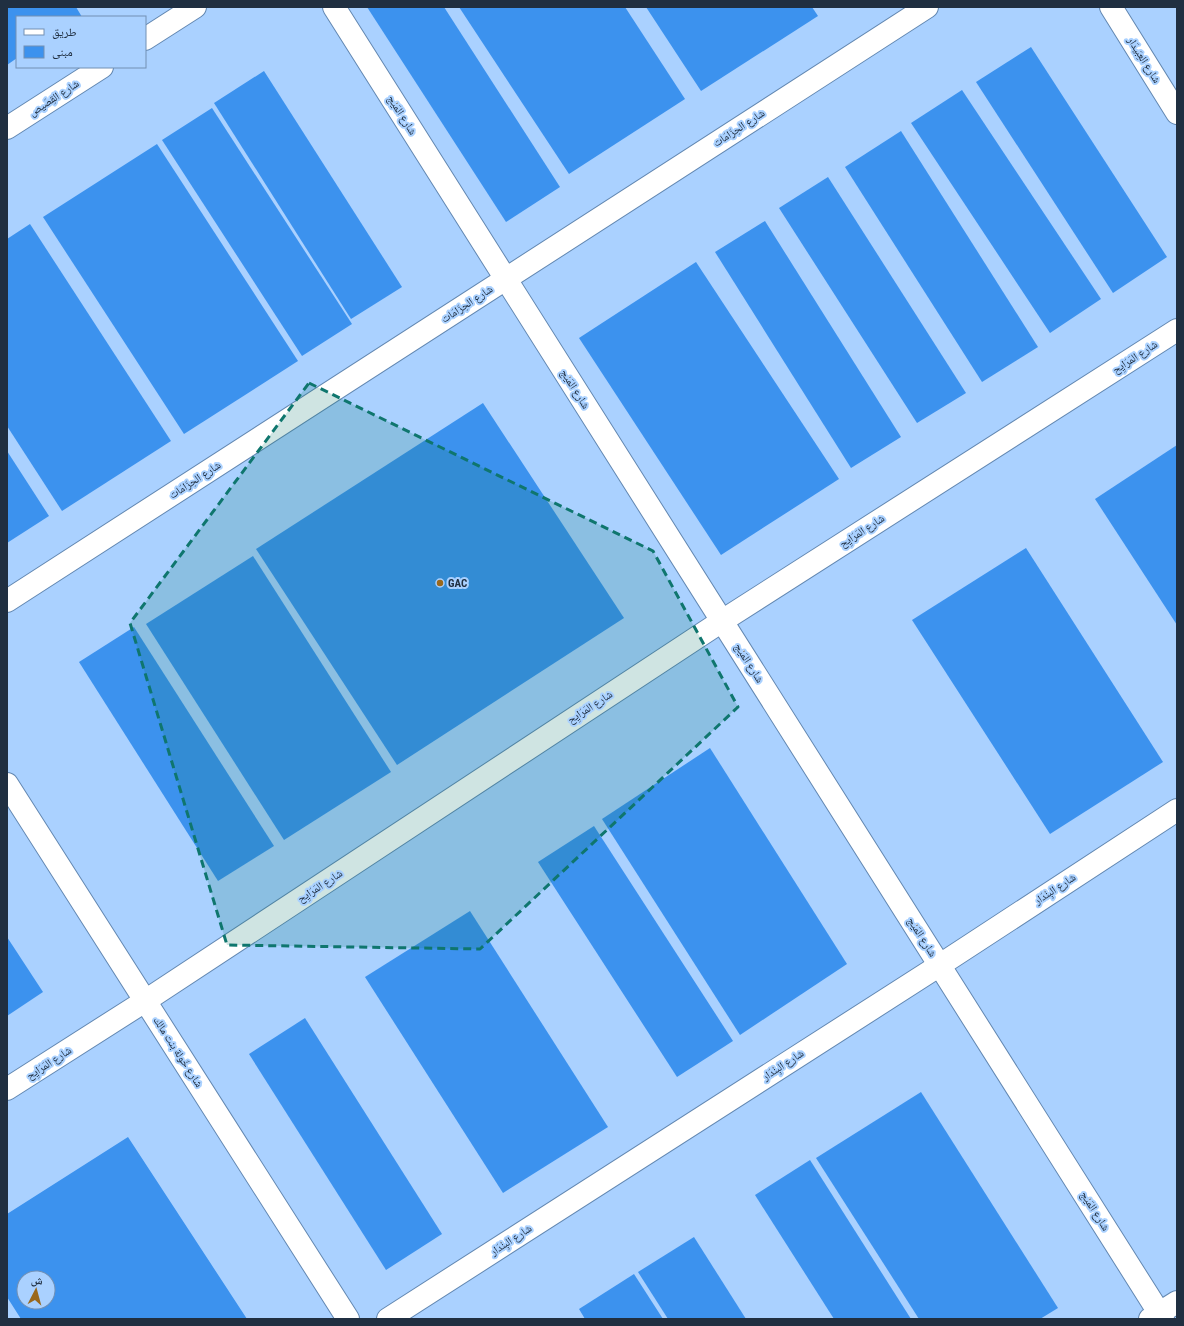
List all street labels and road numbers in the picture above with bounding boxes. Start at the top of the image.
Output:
street label: شارع العِبَيدَار [1124,34,1163,86]
street label: شارع القِصَيص [26,77,82,119]
street label: شارع المَيْج [385,93,419,137]
street label: شارع الحِزَامَات [711,106,767,150]
street label: شارع الحِزَامَات [439,282,495,326]
street label: شارع المَرَايِح [1110,338,1161,377]
street label: شارع المَيْج [558,367,592,411]
street label: شارع الحِزَامَات [167,458,223,502]
street label: شارع المَرَايِح [837,512,888,551]
street label: شارع المَيْج [732,641,766,685]
street label: شارع المَرَايِح [565,688,616,727]
street label: شارع المَرَايِح [295,867,346,906]
street label: شارع البِنْدَار [1031,871,1079,909]
street label: شارع المَيْج [905,915,939,959]
street label: شارع خَولة بنت مالك [150,1014,206,1090]
street label: شارع المَرَايِح [24,1044,75,1083]
street label: شارع البِنْدَار [759,1047,807,1085]
street label: شارع المَيْج [1078,1189,1112,1233]
street label: شارع البِنْدَار [487,1222,535,1260]

